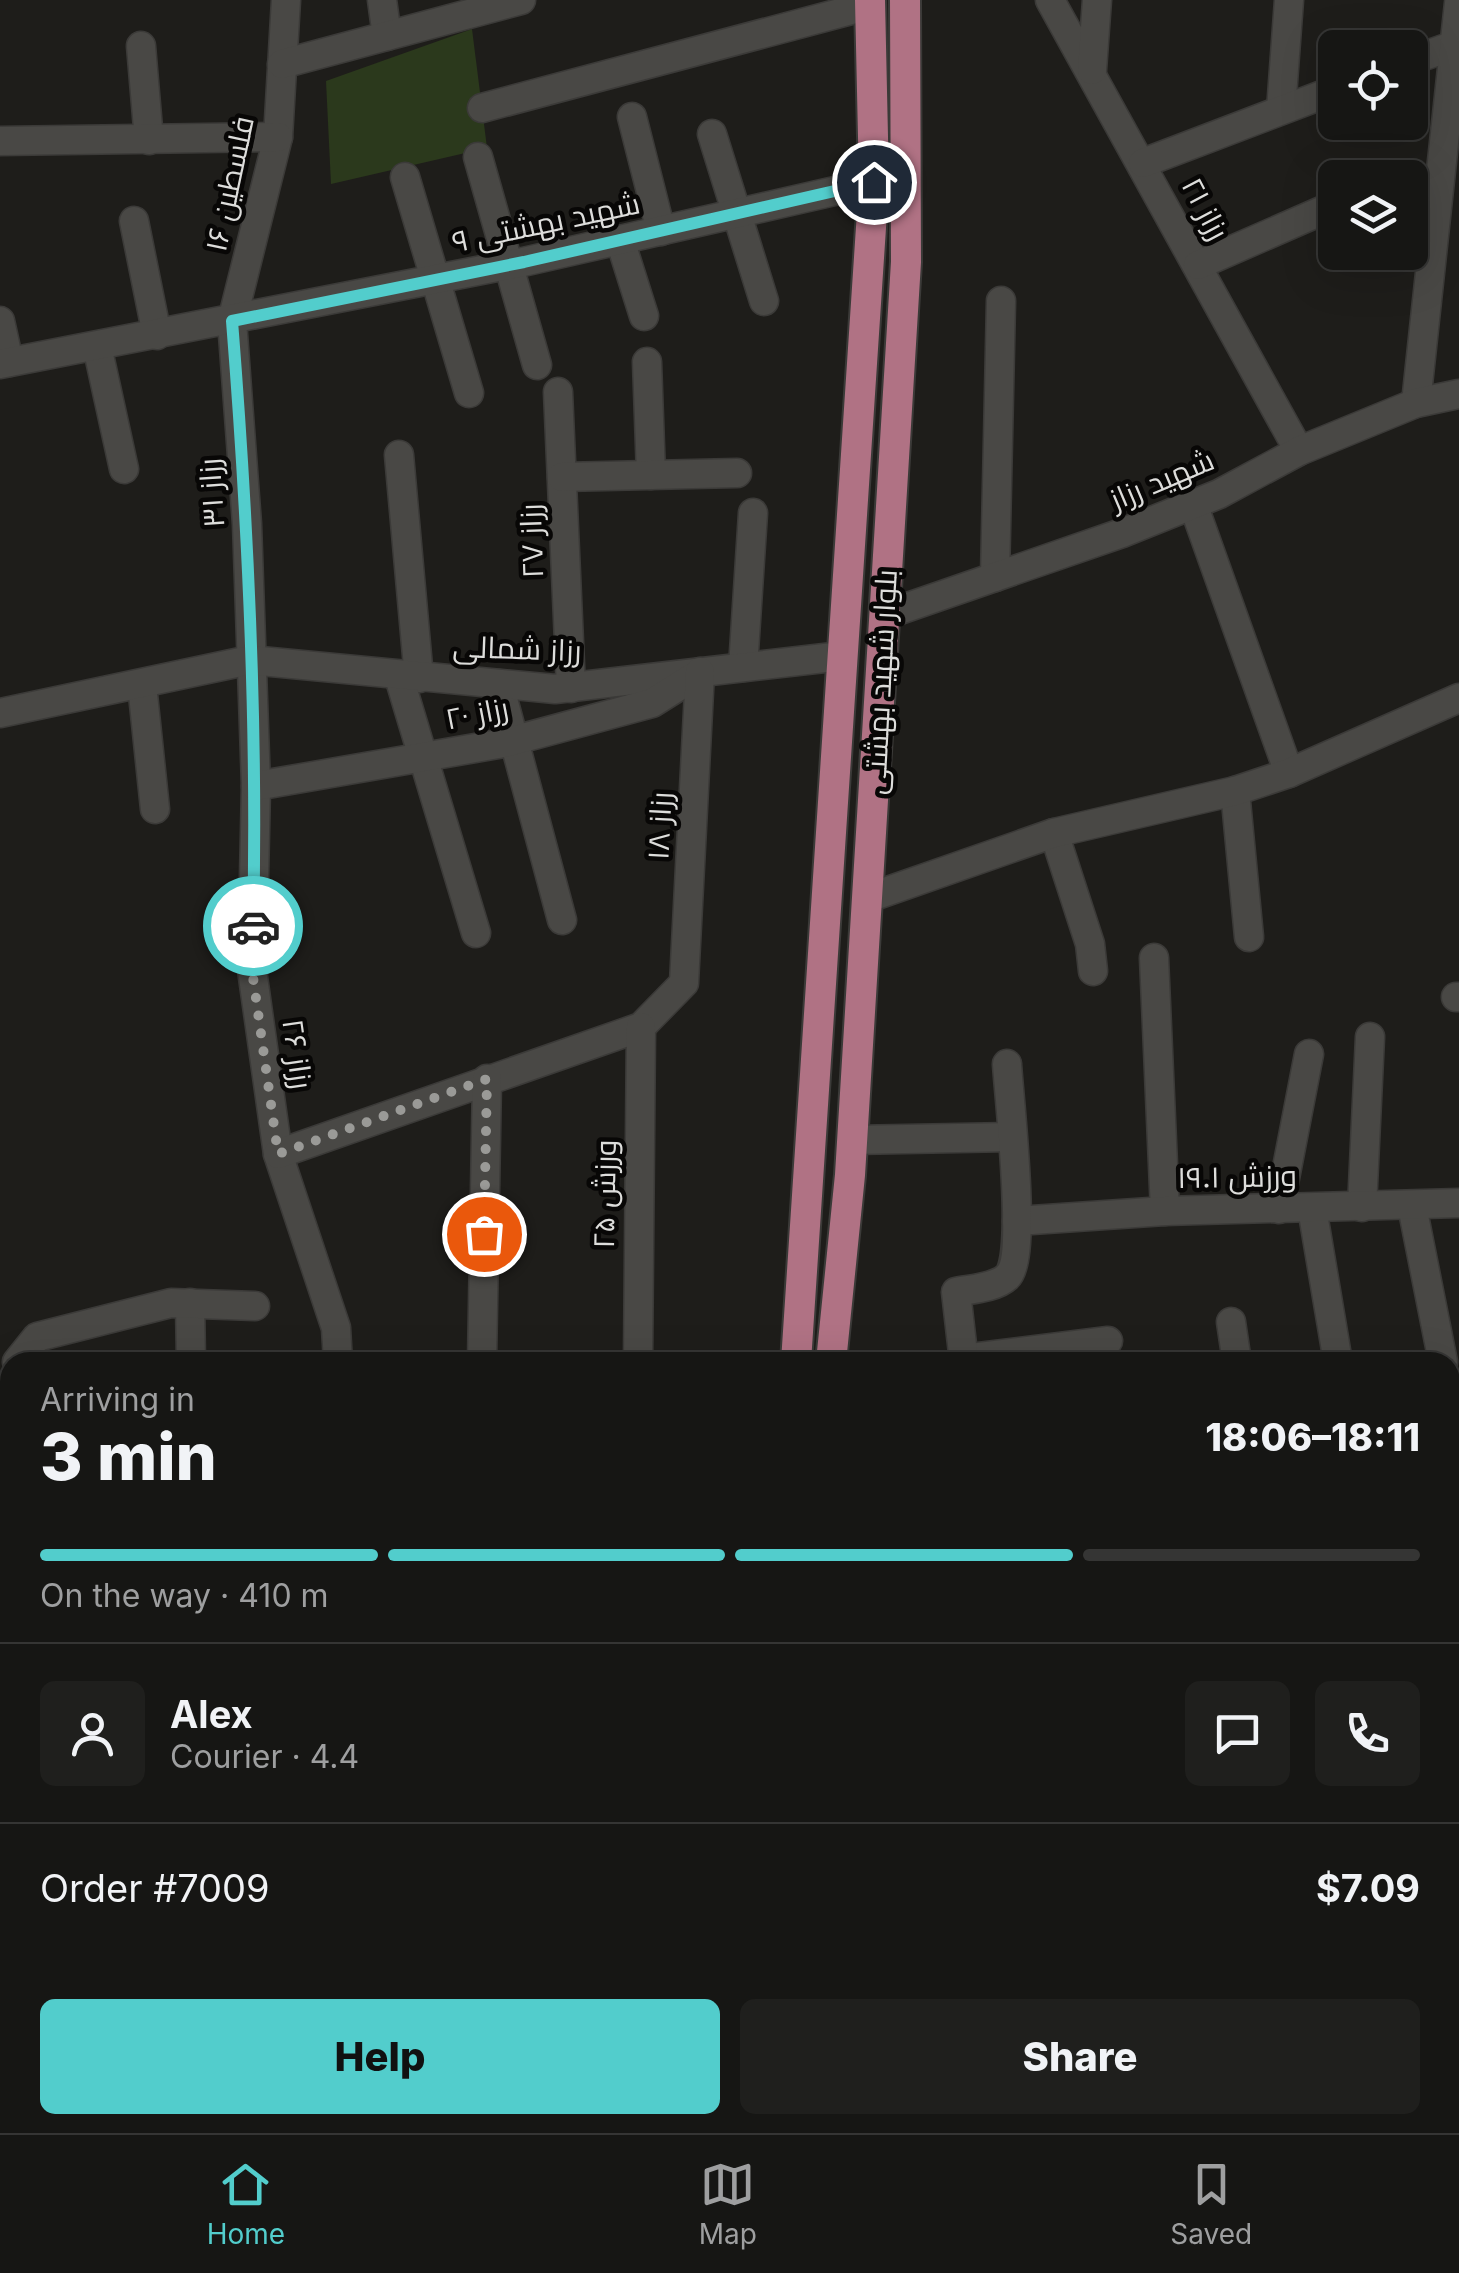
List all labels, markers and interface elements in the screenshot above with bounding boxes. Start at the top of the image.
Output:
map controls [1318,30,1428,270]
button: locate [1318,30,1428,140]
street label: فلسطین ۱۶ [197,113,262,255]
pin [832,140,917,225]
icon: home [847,155,902,210]
button: layers [1318,160,1428,270]
street label: رزاز ۲۱ [1175,171,1237,246]
street label: شهید بهشتی ۹ [449,185,643,260]
street label: شهید رزاز [1102,441,1220,519]
street label: رزاز ۳۱ [191,457,231,529]
street label: رزاز ۲۷ [512,503,550,579]
street label: بلوار شهید بهشتی [856,568,905,796]
street label: رزاز شمالی [452,628,582,669]
street label: رزاز ۲۰ [442,689,511,737]
street label: رزاز ۱۸ [639,791,679,861]
courier [203,876,303,976]
icon: car [226,899,281,954]
street label: رزاز ۲۶ [275,1017,321,1091]
street label: ورزش ۲۵ [585,1139,624,1249]
street label: ورزش ۱۹.۱ [1177,1157,1297,1196]
pin [442,1192,527,1277]
icon: bag [457,1207,512,1262]
text: Arriving in [40,1380,195,1419]
text: 18:06–18:11 [1205,1414,1420,1460]
text: 3 min [40,1417,217,1496]
text: On the way · 410 m [40,1576,329,1615]
button: person [40,1681,145,1786]
button: chat [1185,1681,1290,1786]
button: phone [1315,1681,1420,1786]
text: Alex [170,1691,253,1737]
text: Courier · 4.4 [170,1737,359,1776]
text: Order #7009 [40,1865,270,1911]
text: $7.09 [1316,1865,1420,1911]
button: Help [40,1999,720,2114]
button: Share [740,1999,1420,2114]
tab: Home [207,2157,285,2251]
tab: Map [699,2157,757,2251]
tab: Saved [1170,2157,1252,2251]

